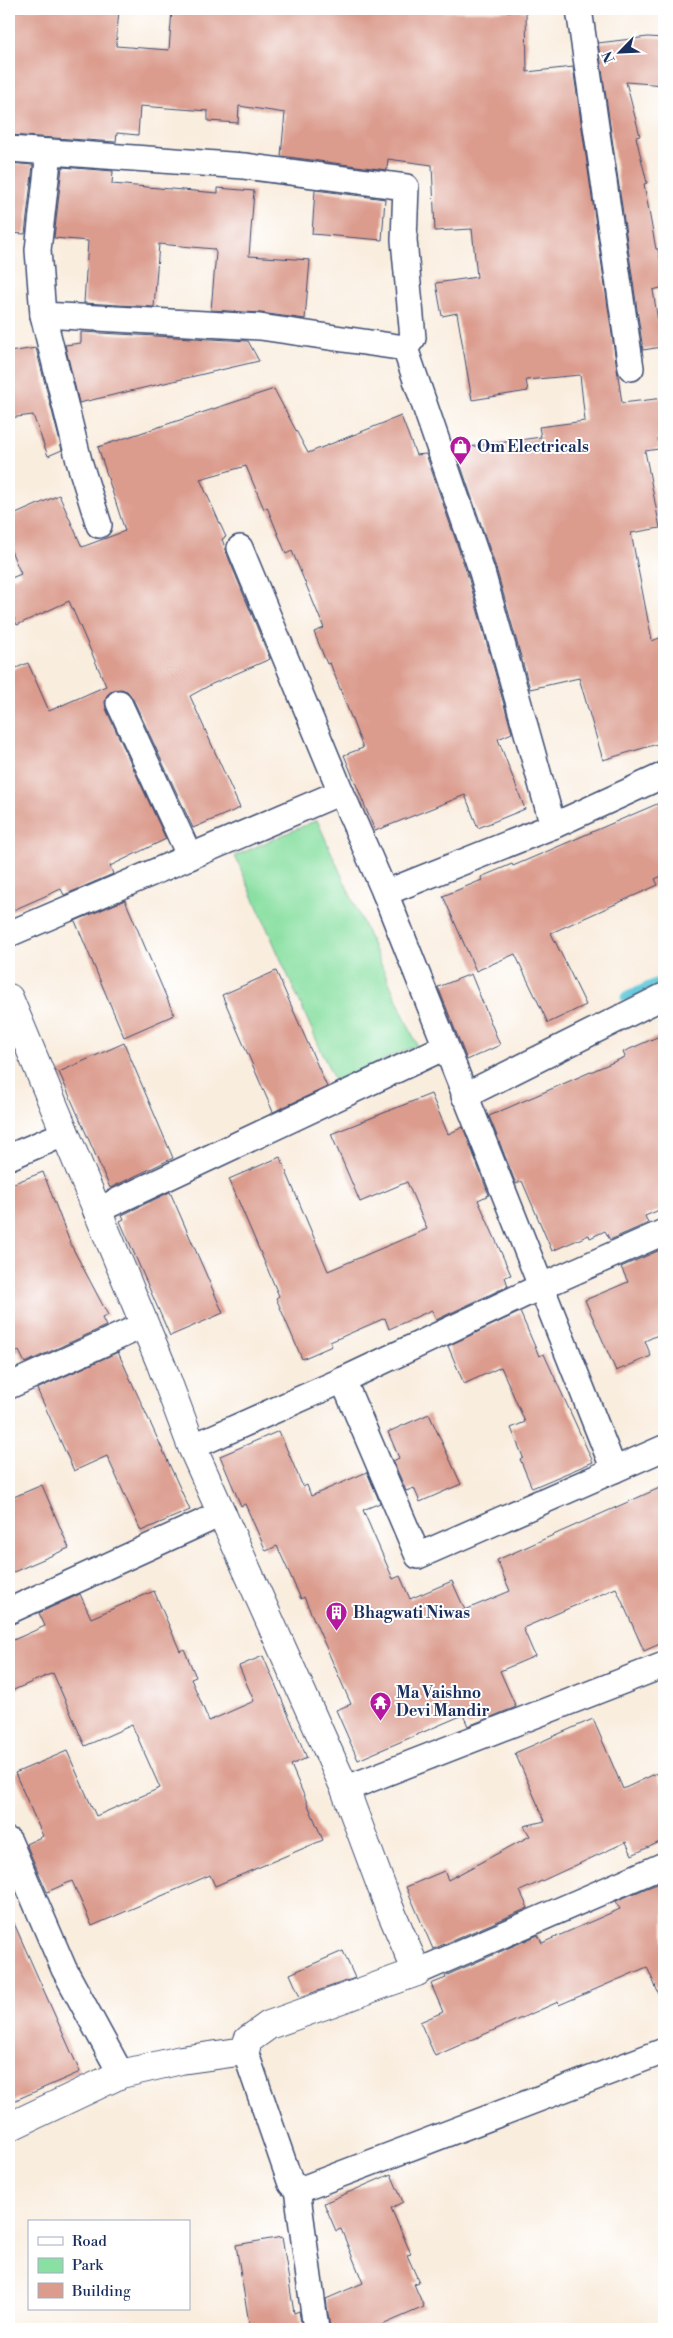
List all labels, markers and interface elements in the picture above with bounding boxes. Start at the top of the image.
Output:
north arrow [596,28,646,78]
text: N [599,48,620,66]
shop icon: Om Electricals [449,435,473,466]
place label: Om Electricals [477,437,589,457]
building icon: Bhagwati Niwas [325,1601,349,1632]
place label: Bhagwati Niwas [353,1603,470,1623]
place label: Ma Vaishno Devi Mandir [396,1683,490,1721]
temple icon: Ma Vaishno Devi Mandir [368,1690,392,1721]
legend [28,2220,190,2310]
text: Road [72,2232,107,2251]
text: Park [72,2256,104,2275]
text: Building [71,2282,131,2301]

